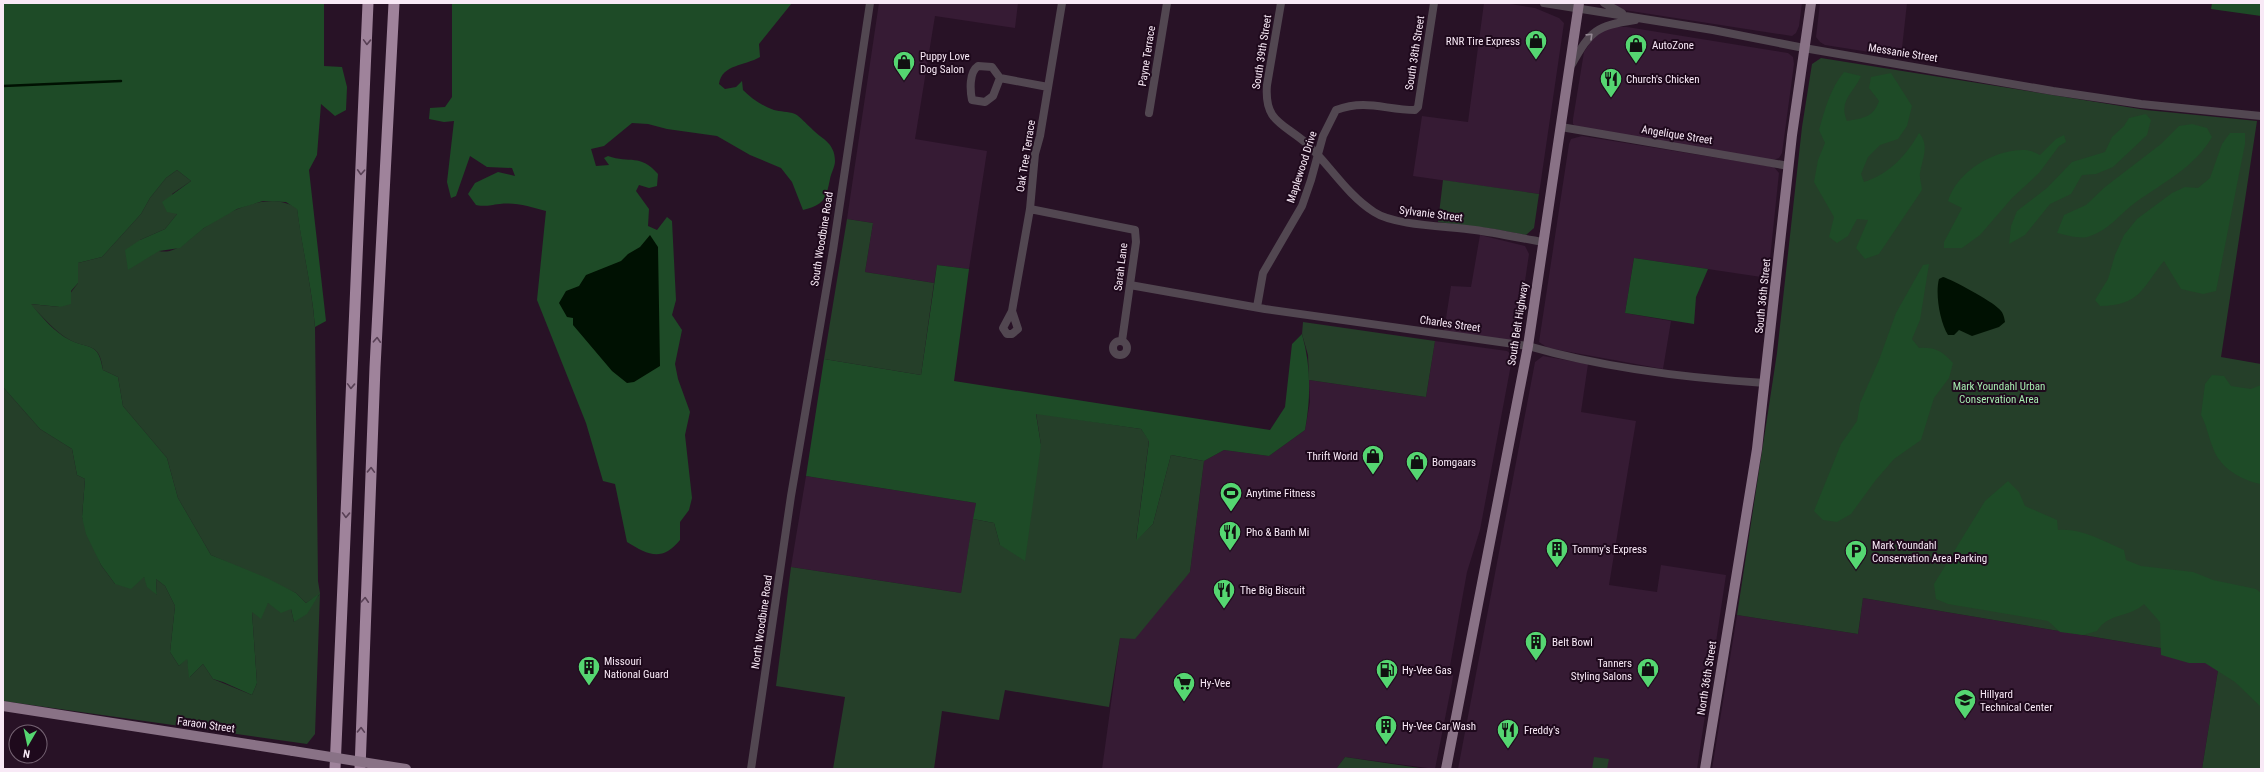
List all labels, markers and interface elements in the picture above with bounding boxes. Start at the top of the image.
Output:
street label: South 39th Street [1250,14,1274,90]
street label: South 38th Street [1403,15,1427,91]
street label: Payne Terrace [1136,25,1158,87]
shop icon: RNR Tire Express [1523,28,1549,61]
shop icon: AutoZone [1623,32,1649,65]
one-way arrow [1585,33,1593,41]
place label: RNR Tire Express [1446,35,1520,48]
one-way arrow [363,39,371,45]
place label: AutoZone [1652,39,1694,52]
street label: Messanie Street [1867,41,1939,65]
shop icon: Puppy Love Dog Salon [891,49,917,82]
place label: Puppy Love Dog Salon [920,50,970,76]
restaurant icon: Church's Chicken [1598,66,1624,99]
place label: Church's Chicken [1626,73,1699,86]
street label: Oak Tree Terrace [1014,119,1038,193]
street label: Angelique Street [1641,123,1713,147]
street label: Maplewood Drive [1284,129,1320,205]
one-way arrow [357,169,366,175]
street label: South Woodbine Road [808,191,836,287]
street label: Sylvanie Street [1398,204,1464,224]
street label: Sarah Lane [1112,242,1130,292]
street label: South 36th Street [1753,258,1773,334]
street label: South Belt Highway [1505,281,1531,367]
street label: Charles Street [1419,313,1481,335]
one-way arrow [372,337,381,343]
park label: Mark Youndahl Urban Conservation Area [1953,380,2045,406]
one-way arrow [347,383,355,389]
shop icon: Thrift World [1360,443,1386,476]
shop icon: Bomgaars [1404,449,1430,482]
place label: Thrift World [1307,450,1358,463]
place label: Bomgaars [1432,456,1476,469]
one-way arrow [367,467,376,473]
sports icon: Anytime Fitness [1218,480,1244,513]
place label: Anytime Fitness [1246,487,1316,500]
one-way arrow [342,512,350,518]
restaurant icon: Pho & Banh Mi [1217,519,1243,552]
place label: Pho & Banh Mi [1246,526,1309,539]
building icon: Tommy's Express [1544,536,1570,569]
parking icon: Mark Youndahl Conservation Area Parking [1843,538,1869,571]
place label: Mark Youndahl Conservation Area Parking [1872,539,1987,565]
place label: Tommy's Express [1572,543,1647,556]
street label: North Woodbine Road [749,574,775,670]
restaurant icon: The Big Biscuit [1211,577,1237,610]
place label: The Big Biscuit [1240,584,1305,597]
one-way arrow [361,597,369,603]
building icon: Belt Bowl [1523,629,1549,662]
place label: Belt Bowl [1552,636,1593,649]
street label: North 36th Street [1695,640,1719,716]
building icon: Missouri National Guard [576,654,602,687]
place label: Missouri National Guard [604,655,669,681]
shop icon: Tanners Styling Salons [1635,656,1661,689]
fuel station icon: Hy-Vee Gas [1374,657,1400,690]
place label: Tanners Styling Salons [1571,657,1632,683]
place label: Hy-Vee Gas [1402,664,1452,677]
supermarket icon: Hy-Vee [1171,670,1197,703]
place label: Hy-Vee [1200,677,1230,690]
school or university icon: Hillyard Technical Center [1952,687,1978,720]
place label: Hillyard Technical Center [1980,688,2053,714]
building icon: Hy-Vee Car Wash [1373,713,1399,746]
street label: Faraon Street [176,715,236,735]
restaurant icon: Freddy's [1495,717,1521,750]
place label: Hy-Vee Car Wash [1402,720,1476,733]
north arrow [8,724,48,764]
place label: Freddy's [1524,724,1560,737]
one-way arrow [357,727,366,733]
text: N [22,746,31,760]

